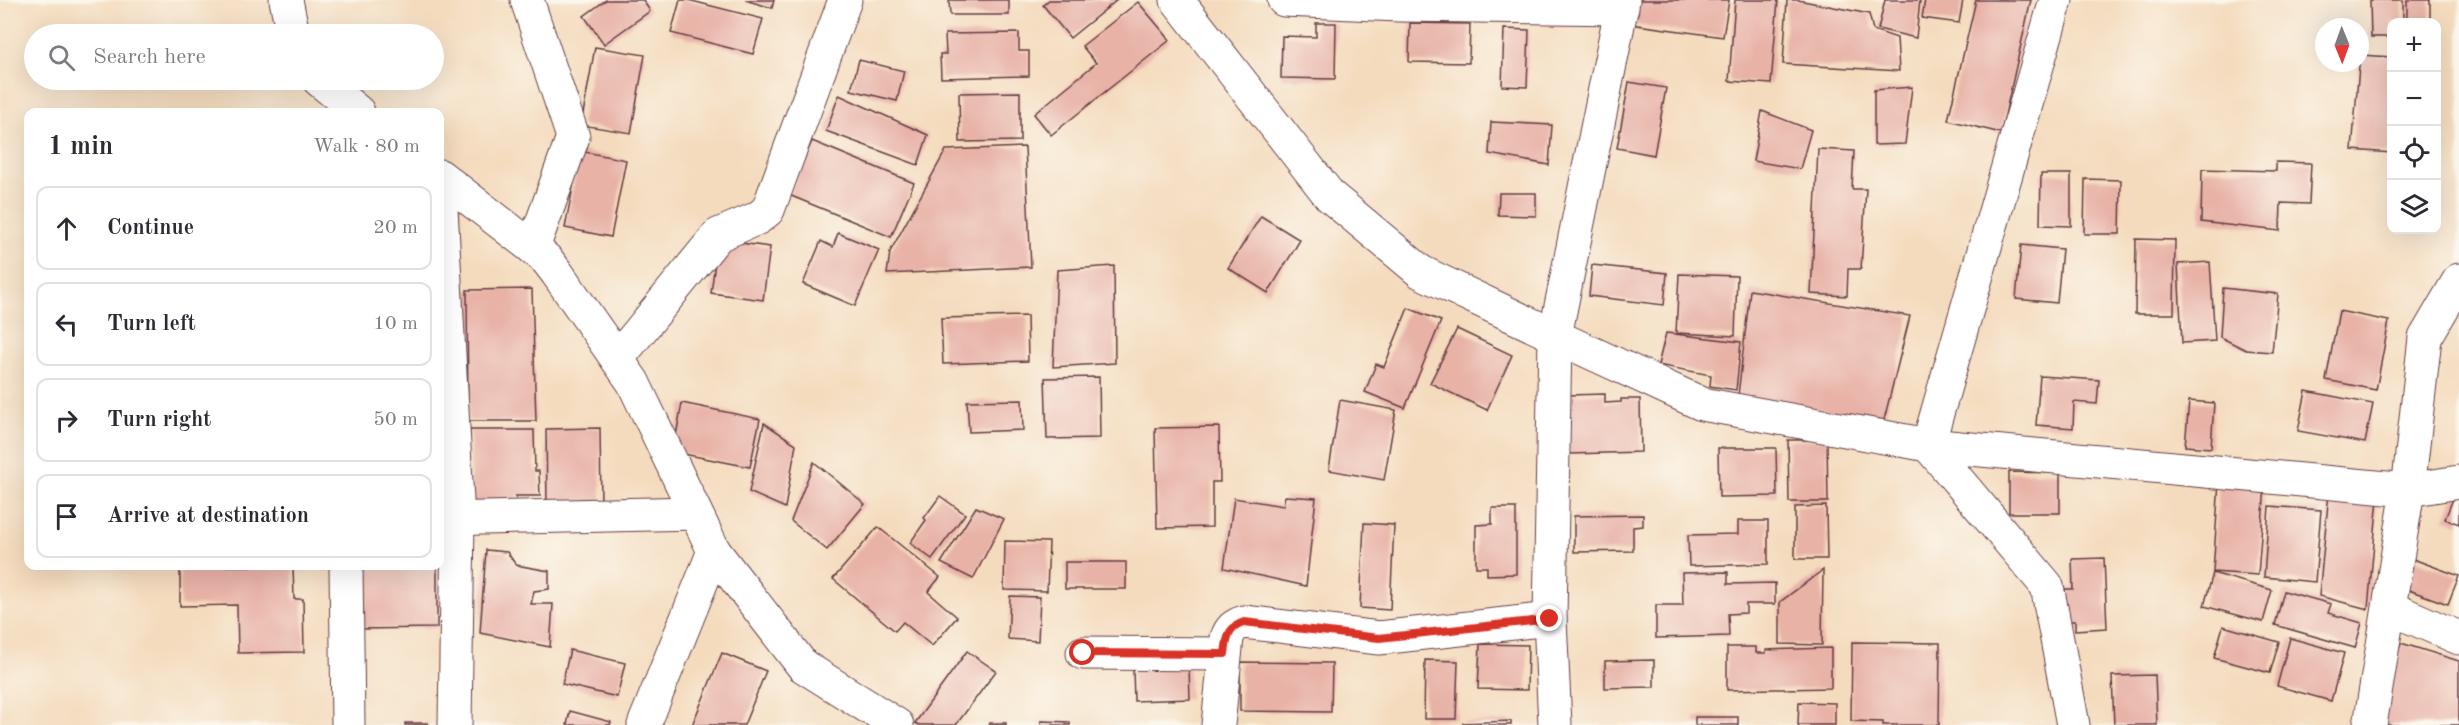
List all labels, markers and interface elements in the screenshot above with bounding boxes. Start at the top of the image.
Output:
north arrow [2315,18,2369,72]
map controls [2387,18,2441,234]
button: + [2387,18,2441,72]
search box [24,24,444,90]
icon: search [45,41,78,74]
text: Search here [93,46,206,68]
button: − [2387,72,2441,126]
button: locate [2387,126,2441,180]
text: 1 min [48,134,113,160]
text: Walk · 80 m [313,137,420,157]
button: layers [2387,180,2441,234]
icon: ahead [50,212,83,245]
text: Continue [107,217,194,239]
text: 20 m [373,218,418,238]
icon: left [50,308,83,341]
text: Turn left [107,313,196,335]
text: 10 m [373,314,418,334]
icon: right [50,404,83,437]
text: Turn right [107,409,211,431]
text: 50 m [373,410,418,430]
icon: arrive [50,500,83,533]
text: Arrive at destination [107,505,309,527]
route end [1536,605,1562,631]
route start [1069,639,1095,665]

